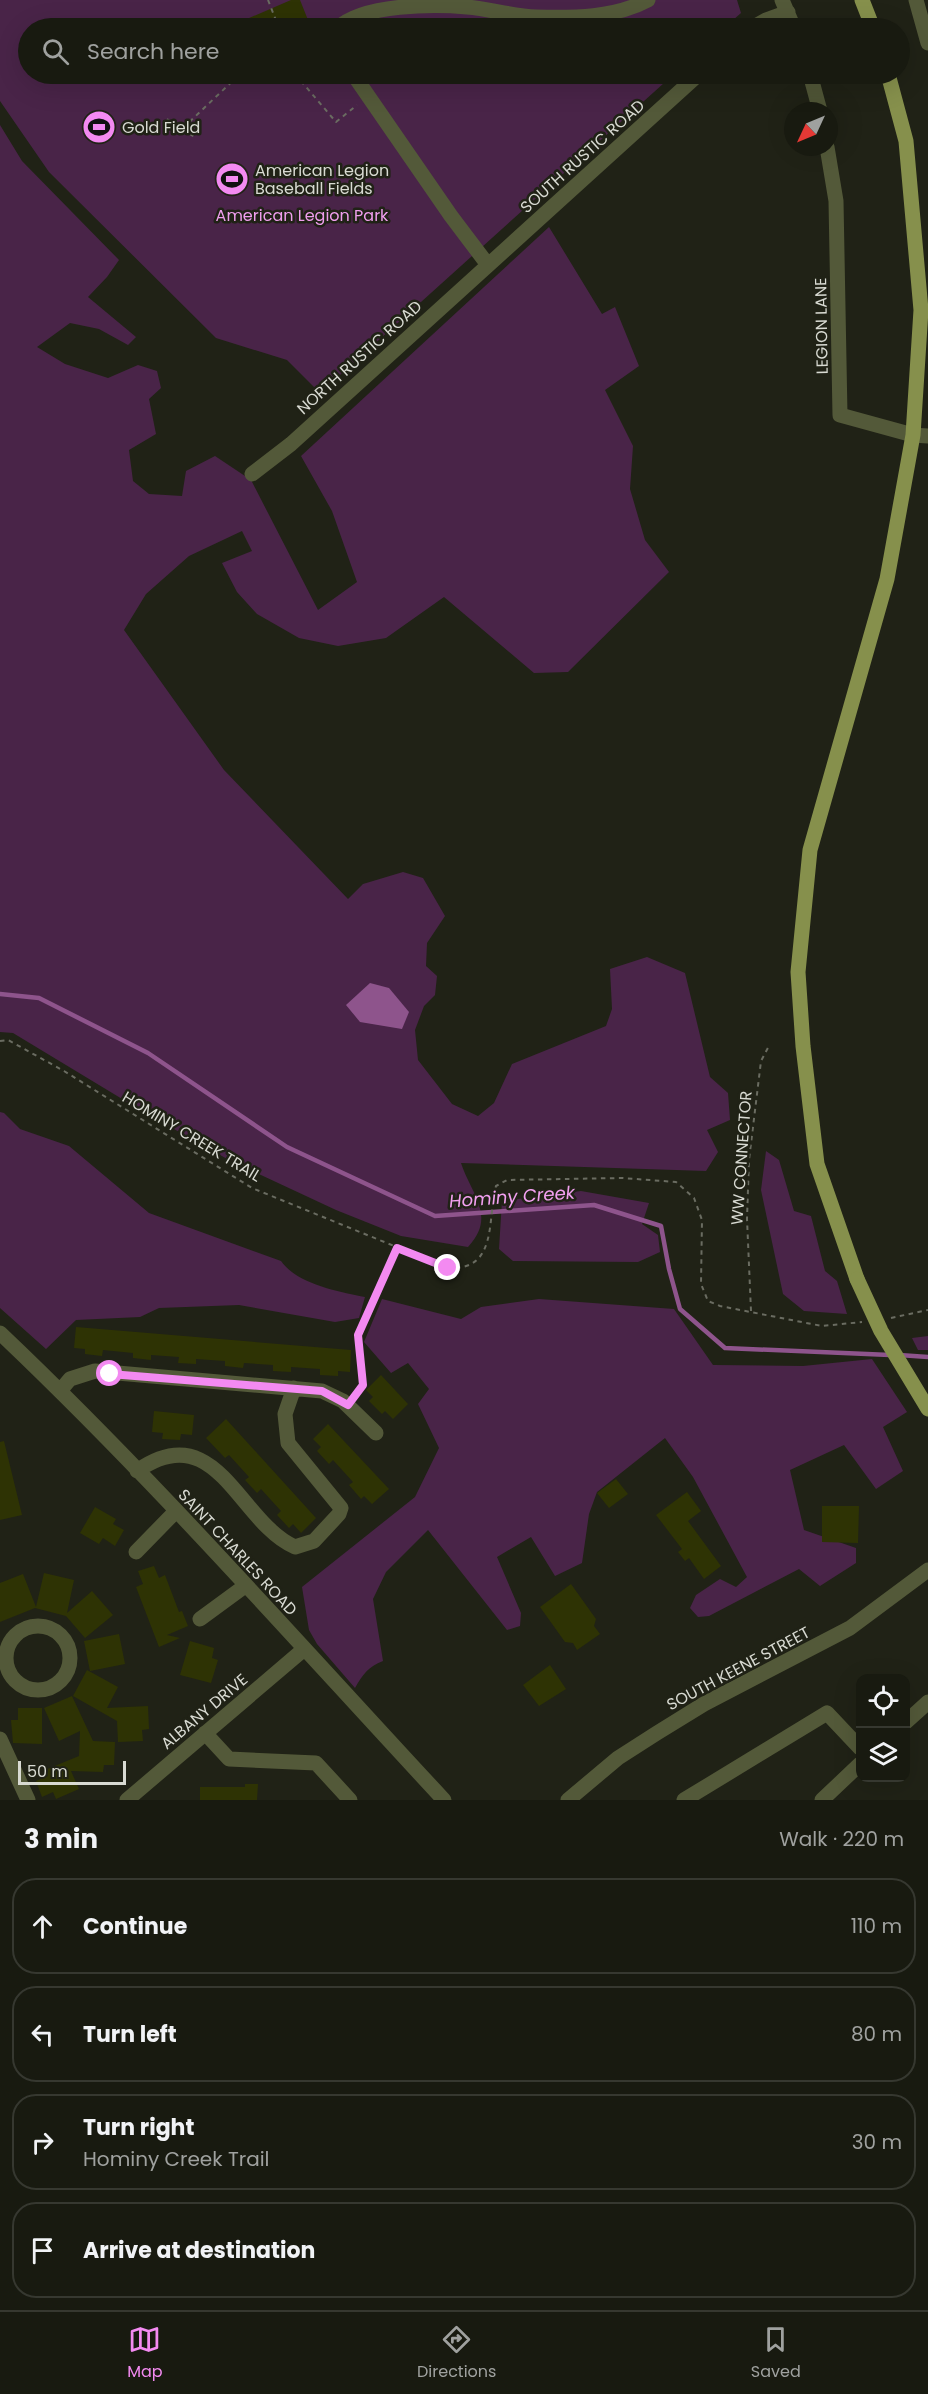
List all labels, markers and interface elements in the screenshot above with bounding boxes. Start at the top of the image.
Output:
search box [18,18,910,84]
icon: search [39,35,72,68]
text: Search here [87,36,220,67]
street label: SOUTH RUSTIC ROAD [515,94,650,219]
north arrow [784,102,838,156]
sports icon: Gold Field [81,109,117,145]
place label: Gold Field [122,116,200,139]
place label: American Legion Baseball Fields [255,159,389,200]
sports icon: American Legion Baseball Fields [214,161,250,197]
park label: American Legion Park [216,204,389,227]
street label: LEGION LANE [809,277,834,375]
street label: NORTH RUSTIC ROAD [292,295,427,420]
street label: HOMINY CREEK TRAIL [118,1086,266,1187]
street label: WW CONNECTOR [725,1090,758,1226]
water label: Hominy Creek [448,1180,576,1213]
route end [434,1254,460,1280]
route start [96,1360,122,1386]
street label: SAINT CHARLES ROAD [173,1484,302,1621]
street label: SOUTH KEENE STREET [662,1621,814,1716]
street label: ALBANY DRIVE [156,1668,253,1755]
map controls [856,1674,910,1782]
button: locate [856,1674,910,1728]
button: layers [856,1728,910,1782]
scale bar [18,1758,126,1786]
text: 50 m [27,1760,68,1783]
text: 3 min [24,1821,98,1857]
text: Walk · 220 m [779,1825,904,1853]
icon: ahead [26,1910,59,1943]
text: Continue [83,1911,187,1942]
text: 110 m [851,1912,902,1940]
icon: left [26,2018,59,2051]
text: Turn left [83,2019,177,2050]
text: 80 m [851,2020,902,2048]
text: Turn right [83,2112,194,2143]
icon: right [26,2126,59,2159]
text: 30 m [852,2128,902,2156]
text: Hominy Creek Trail [83,2145,270,2173]
icon: arrive [26,2234,59,2267]
text: Arrive at destination [83,2235,315,2266]
tab: Map [127,2323,163,2384]
tab: Directions [417,2323,496,2384]
tab: Saved [751,2323,801,2384]

